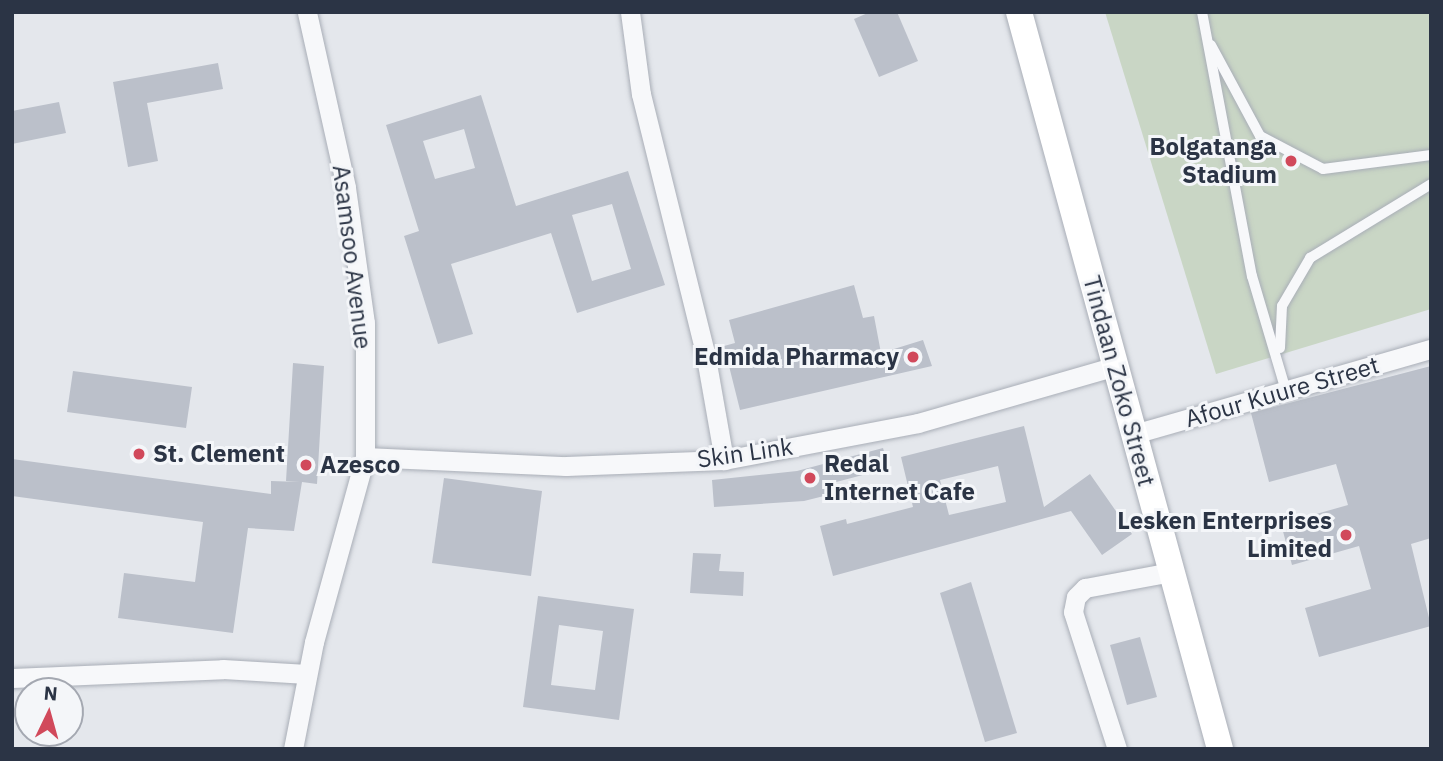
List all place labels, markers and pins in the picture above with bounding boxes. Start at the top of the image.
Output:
place label: Bolgatanga Stadium [1149,133,1277,189]
marker: Bolgatanga Stadium [1283,153,1299,169]
place label: Edmida Pharmacy [694,343,899,371]
marker: Edmida Pharmacy [905,349,921,365]
place label: St. Clement [153,440,285,468]
marker: St. Clement [131,446,147,462]
place label: Redal Internet Cafe [824,450,975,506]
place label: Azesco [320,451,400,479]
marker: Azesco [298,457,314,473]
marker: Redal Internet Cafe [802,470,818,486]
place label: Lesken Enterprises Limited [1117,507,1332,563]
marker: Lesken Enterprises Limited [1338,527,1354,543]

